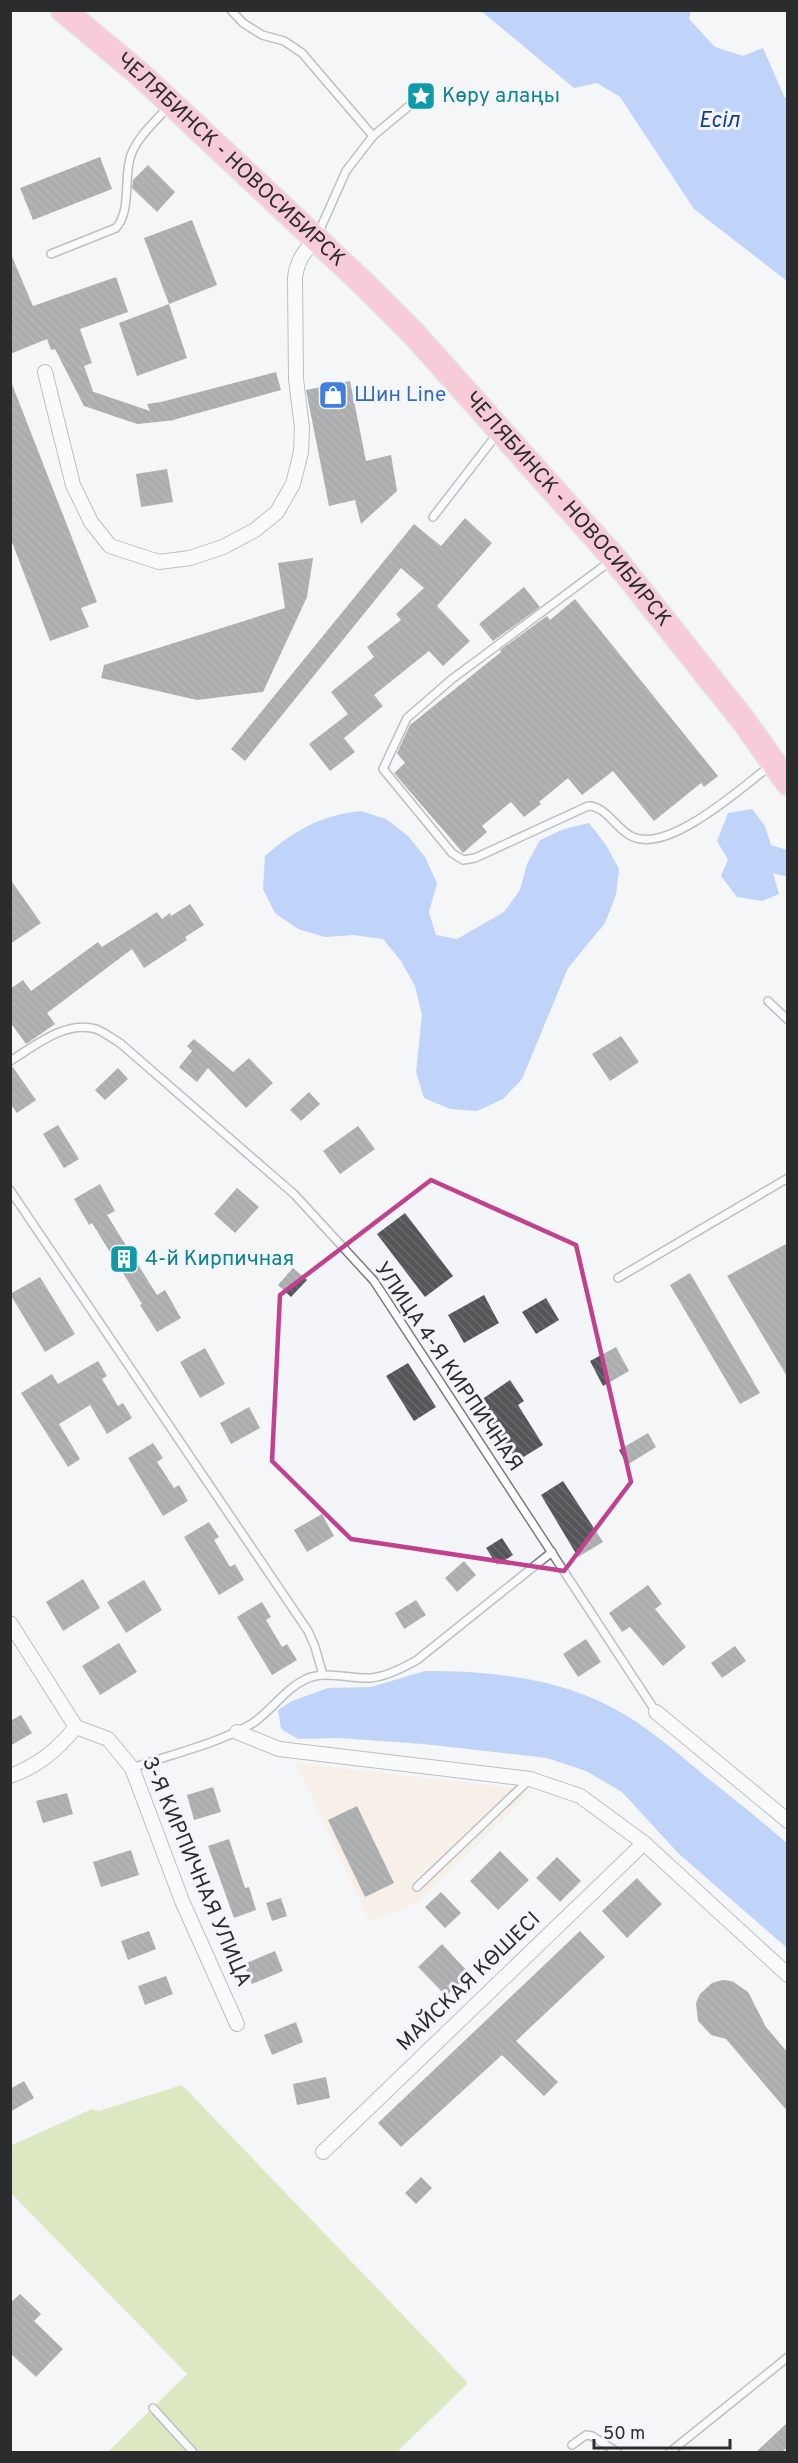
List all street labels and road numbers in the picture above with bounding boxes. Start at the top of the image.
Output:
street label: ЧЕЛЯБИНСК - НОВОСИБИРСК [111,47,351,273]
street label: ЧЕЛЯБИНСК - НОВОСИБИРСК [458,386,677,632]
street label: УЛИЦА 4-Я КИРПИЧНАЯ [368,1257,528,1477]
street label: 3-Я КИРПИЧНАЯ УЛИЦА [135,1753,257,1991]
street label: МАЙСКАЯ КӨШЕСІ [391,1906,546,2057]

